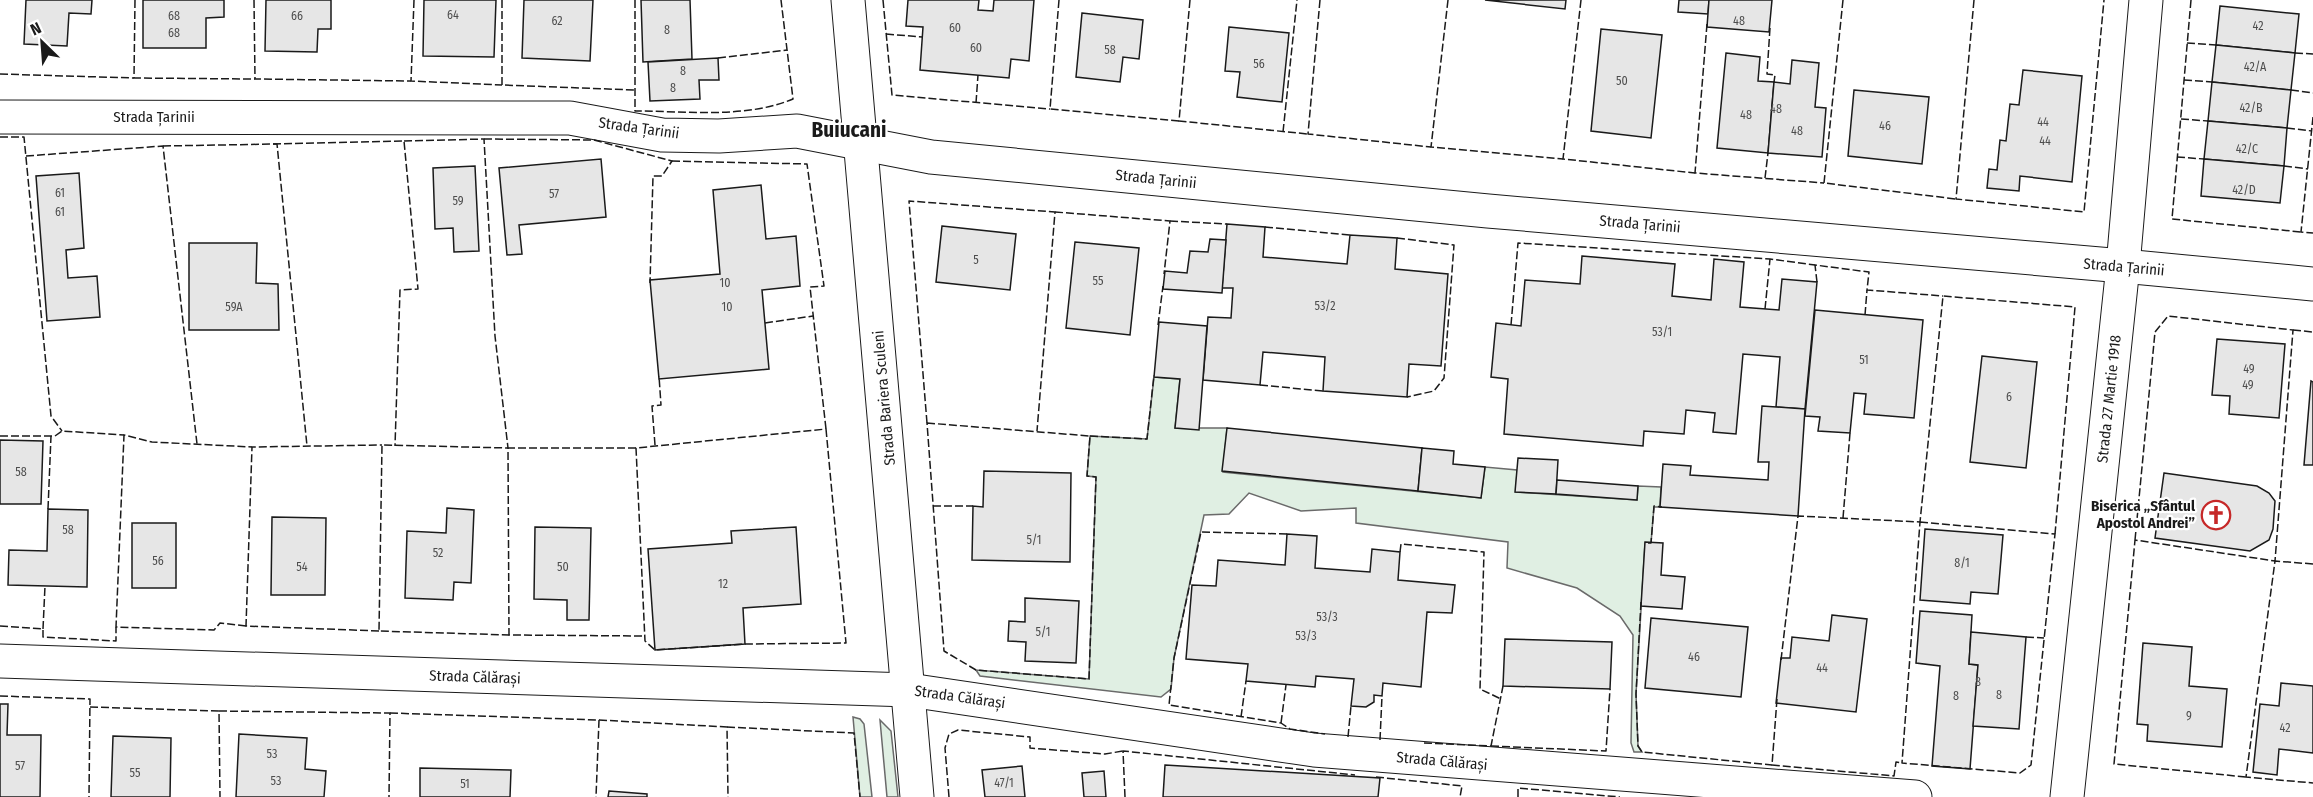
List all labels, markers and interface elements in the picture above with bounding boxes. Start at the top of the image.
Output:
house number: 64 [447,8,459,22]
house number: 68 [168,9,180,23]
house number: 66 [291,9,303,23]
north arrow [12,12,72,72]
house number: 62 [551,14,563,28]
house number: 48 [1733,14,1745,28]
text: N [28,18,44,39]
house number: 42 [2253,19,2263,33]
house number: 60 [949,21,961,35]
house number: 8 [664,23,670,37]
house number: 68 [168,26,180,40]
house number: 60 [970,41,982,55]
house number: 58 [1104,43,1116,57]
house number: 56 [1253,57,1265,71]
house number: 42/A [2244,60,2267,74]
house number: 8 [680,64,686,78]
house number: 50 [1616,74,1628,88]
house number: 8 [670,81,676,95]
house number: 42/B [2239,101,2263,115]
house number: 48 [1770,102,1782,116]
street label: Strada Țarinii [113,108,195,127]
house number: 48 [1740,108,1752,122]
street label: Strada Țarinii [597,113,681,144]
house number: 44 [2037,115,2049,129]
district label: Buiucani [812,117,886,143]
house number: 46 [1879,119,1891,133]
house number: 48 [1791,124,1803,138]
house number: 44 [2039,134,2051,148]
house number: 42/C [2236,142,2258,156]
street label: Strada Țarinii [1114,166,1197,193]
house number: 42/D [2232,183,2256,197]
house number: 61 [55,186,65,200]
house number: 57 [549,187,559,201]
house number: 59 [452,194,464,208]
house number: 61 [55,205,65,219]
street label: Strada Țarinii [1599,211,1681,238]
house number: 5 [973,253,979,267]
street label: Strada Țarinii [2083,254,2165,281]
house number: 55 [1093,274,1104,288]
house number: 10 [720,276,730,290]
house number: 53/2 [1314,299,1336,313]
house number: 59A [225,300,243,314]
house number: 10 [722,300,732,314]
house number: 53/1 [1652,325,1672,339]
street label: Strada Bariera Sculeni [869,330,899,466]
street label: Strada 27 Martie 1918 [2093,334,2125,464]
house number: 51 [1859,353,1869,367]
house number: 49 [2243,362,2255,376]
house number: 49 [2242,378,2254,392]
house number: 6 [2006,390,2012,404]
house number: 58 [15,465,27,479]
place label: Biserica „Sfântul Apostol Andrei” [2091,497,2196,532]
church icon: Biserica „Sfântul Apostol Andrei” [2200,499,2232,531]
house number: 58 [62,523,74,537]
house number: 5/1 [1027,533,1041,547]
house number: 52 [433,546,443,560]
house number: 56 [152,554,164,568]
house number: 8/1 [1954,556,1970,570]
house number: 54 [296,560,308,574]
house number: 50 [557,560,569,574]
house number: 12 [718,577,728,591]
house number: 53/3 [1316,610,1338,624]
house number: 5/1 [1036,625,1050,639]
house number: 53/3 [1295,629,1317,643]
house number: 46 [1688,650,1700,664]
house number: 44 [1816,661,1828,675]
street label: Strada Călărași [429,666,521,689]
house number: 8 [1975,675,1981,689]
street label: Strada Călărași [913,682,1007,713]
house number: 8 [1996,688,2002,702]
house number: 8 [1953,689,1959,703]
house number: 9 [2186,709,2192,723]
house number: 42 [2280,721,2290,735]
house number: 53 [267,747,277,761]
street label: Strada Călărași [1396,748,1488,775]
house number: 57 [15,759,25,773]
house number: 55 [130,766,141,780]
house number: 53 [271,774,281,788]
house number: 47/1 [994,776,1014,790]
house number: 51 [460,777,470,791]

